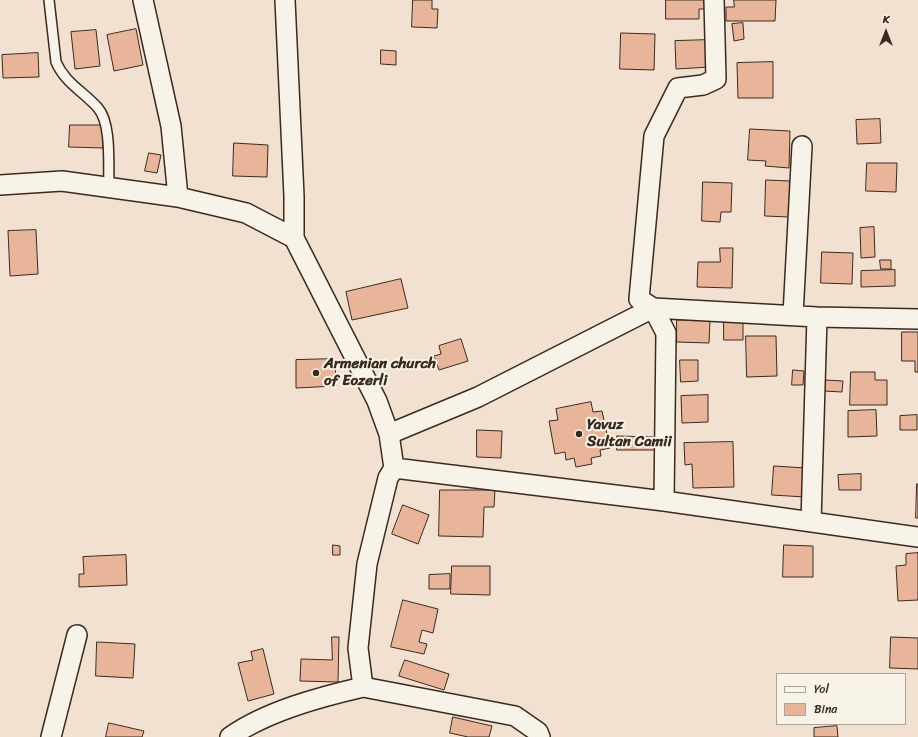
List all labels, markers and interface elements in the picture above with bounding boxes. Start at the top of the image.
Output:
text: K [883,10,889,29]
north arrow [866,12,906,52]
place label: Armenian church of Eozerli [324,355,436,390]
marker: Armenian church of Eozerli [311,368,321,378]
place label: Yavuz Sultan Camii [587,416,672,451]
marker: Yavuz Sultan Camii [574,429,584,439]
legend [776,673,906,725]
text: Yol [814,678,829,700]
text: Bina [814,698,837,720]

